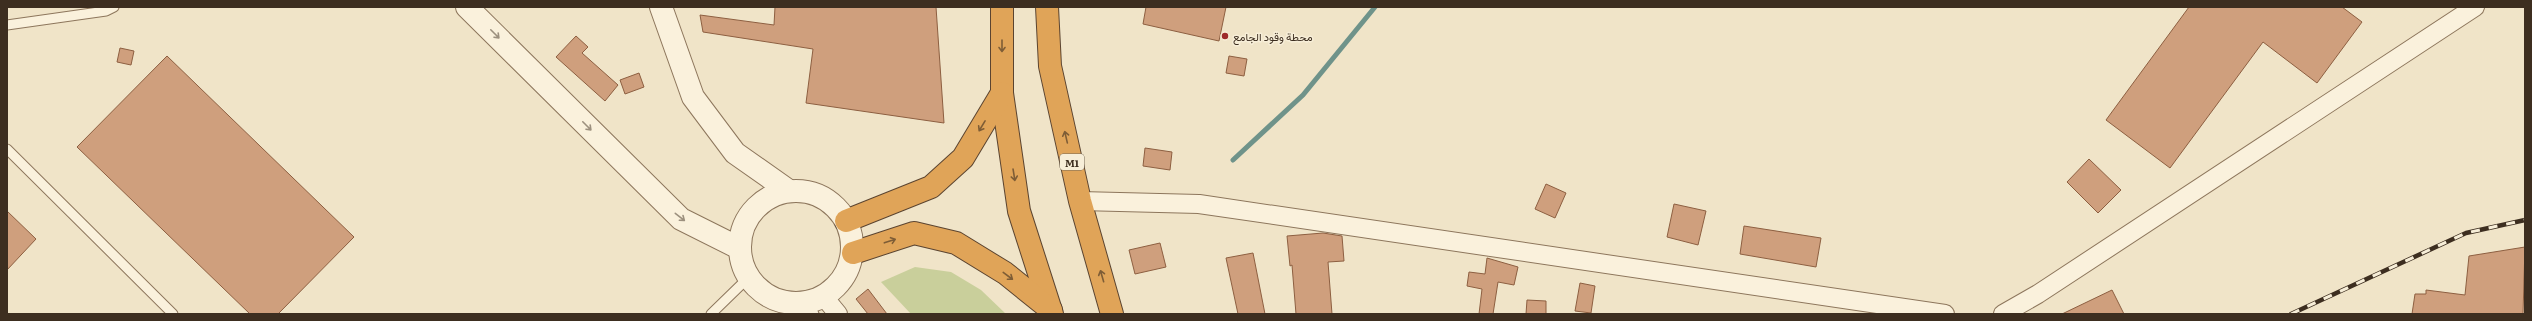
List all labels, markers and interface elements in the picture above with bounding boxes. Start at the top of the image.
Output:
place label: محطة وقود الجامع [1233,28,1313,45]
one-way arrow [490,30,500,39]
marker: محطة وقود الجامع [1220,31,1230,41]
one-way arrow [998,39,1006,52]
one-way arrow [977,120,985,132]
one-way arrow [582,121,592,131]
one-way arrow [1062,131,1069,144]
road number: M1 [1060,154,1084,170]
one-way arrow [1010,168,1018,181]
one-way arrow [675,213,686,221]
one-way arrow [883,237,896,244]
one-way arrow [1098,270,1105,283]
one-way arrow [1002,271,1013,280]

